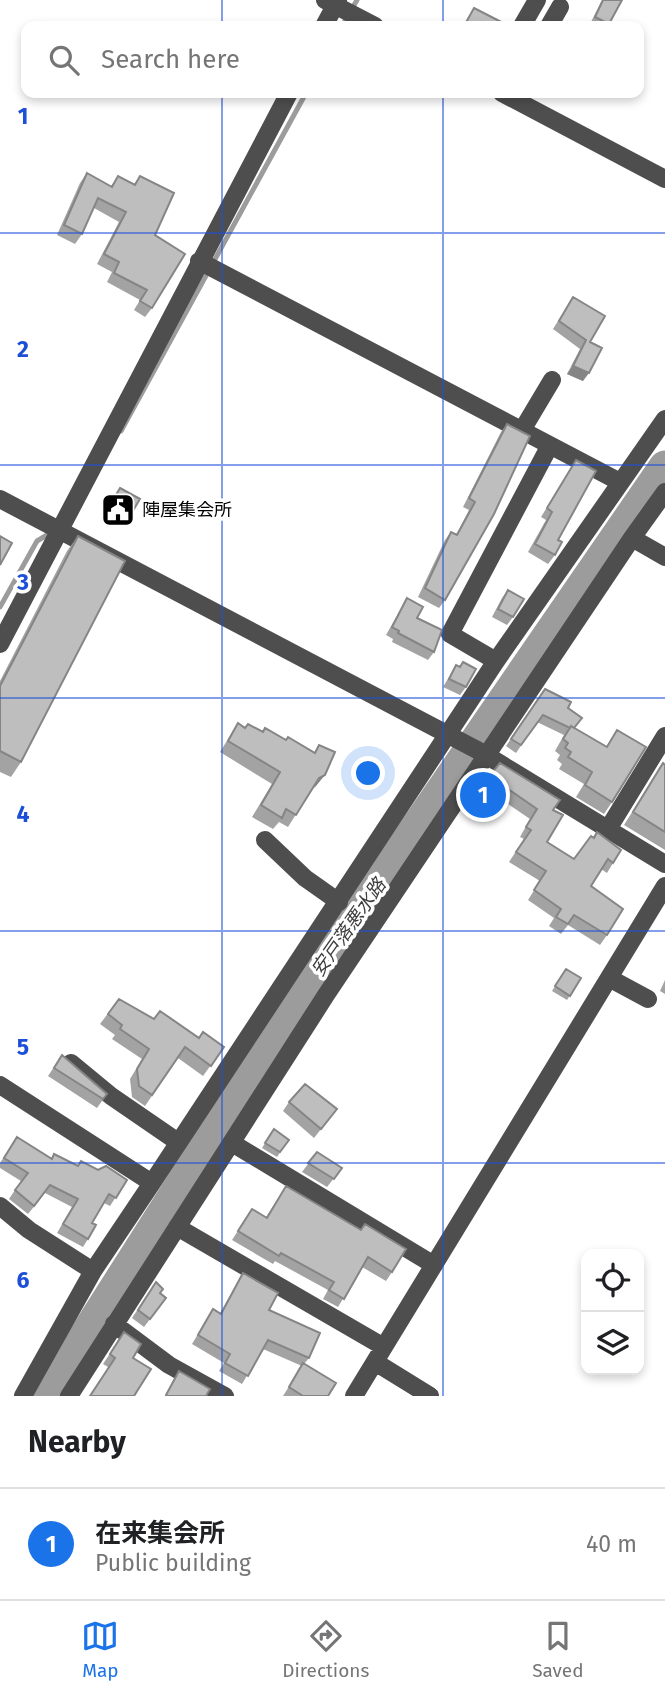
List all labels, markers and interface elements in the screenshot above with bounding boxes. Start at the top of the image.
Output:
search box [21,21,644,98]
icon: search [45,41,83,79]
text: Search here [101,44,240,75]
text: 1 [18,102,28,130]
text: 2 [17,335,29,363]
public building icon: 陣屋集会所 [99,491,137,529]
place label: 陣屋集会所 [142,499,232,521]
text: 3 [16,568,29,596]
your location [351,756,385,790]
pin: 1 [460,769,506,821]
text: 4 [17,800,30,828]
water label: 安戸落悪水路 [306,872,392,981]
text: 5 [17,1033,29,1061]
map controls [581,1249,644,1375]
button: locate [581,1249,644,1312]
text: 6 [17,1266,30,1294]
button: layers [581,1312,644,1375]
text: Nearby [28,1424,126,1460]
text: 在来集会所 [95,1518,225,1549]
text: 1 [46,1530,56,1558]
text: 40 m [586,1530,637,1558]
text: Public building [95,1549,251,1577]
tab: Map [81,1617,119,1682]
tab: Directions [282,1617,369,1682]
tab: Saved [532,1617,584,1682]

